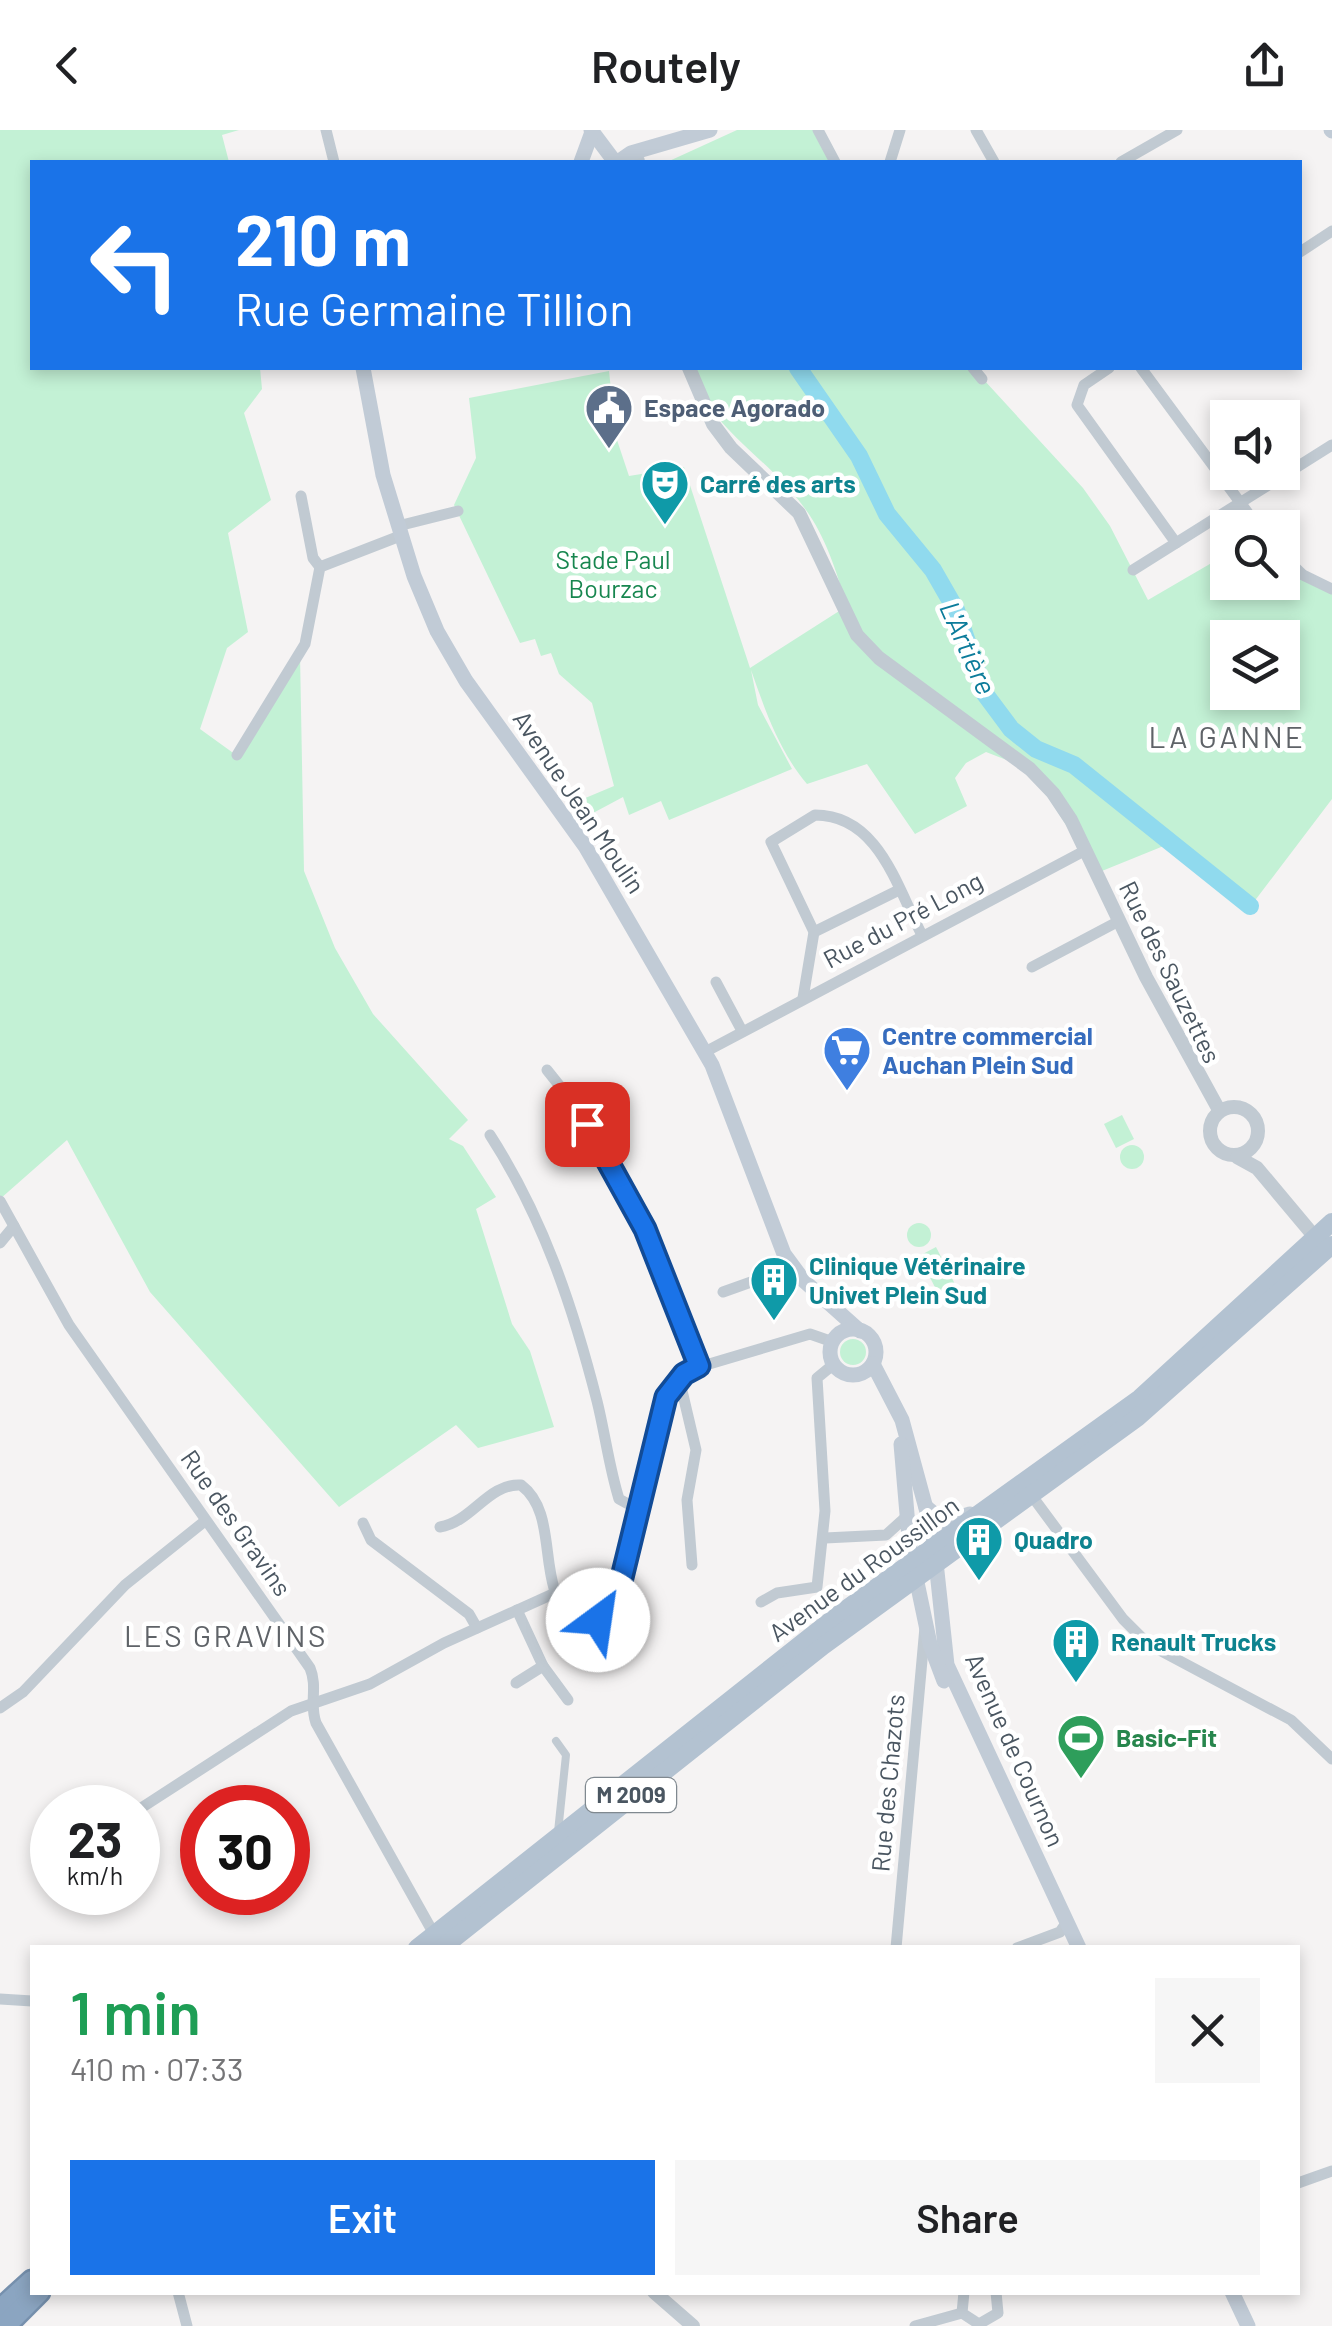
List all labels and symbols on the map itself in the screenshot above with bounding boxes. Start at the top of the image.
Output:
public building icon: Espace Agorado [583,382,635,450]
place label: Espace Agorado [644,392,825,422]
theatre icon: Carré des arts [639,458,691,526]
place label: Carré des arts [700,468,856,498]
park label: Stade Paul Bourzac [555,544,671,603]
water label: L'Artière [933,596,1004,699]
street label: Avenue Jean Moulin [508,704,652,898]
district label: LA GANNE [1149,718,1305,754]
street label: Rue du Pré Long [818,865,987,974]
street label: Rue des Sauzettes [1114,876,1228,1067]
place label: Centre commercial Auchan Plein Sud [882,1020,1093,1079]
supermarket icon: Centre commercial Auchan Plein Sud [821,1024,873,1092]
pin [545,1082,630,1167]
place label: Clinique Vétérinaire Univet Plein Sud [809,1250,1026,1309]
building icon: Clinique Vétérinaire Univet Plein Sud [748,1254,800,1322]
street label: Rue des Gravins [175,1444,298,1601]
street label: Avenue du Roussillon [763,1489,964,1647]
building icon: Quadro [953,1514,1005,1582]
place label: Quadro [1014,1524,1093,1554]
position arrow [546,1568,650,1672]
building icon: Renault Trucks [1050,1616,1102,1684]
district label: LES GRAVINS [124,1617,328,1653]
place label: Renault Trucks [1111,1626,1276,1656]
street label: Avenue de Cournon [960,1648,1072,1851]
street label: Rue des Chazots [864,1693,910,1873]
sports icon: Basic-Fit [1055,1712,1107,1780]
place label: Basic-Fit [1116,1722,1217,1752]
road number: M 2009 [586,1778,676,1812]
speed limit sign: 30 [180,1785,310,1915]

